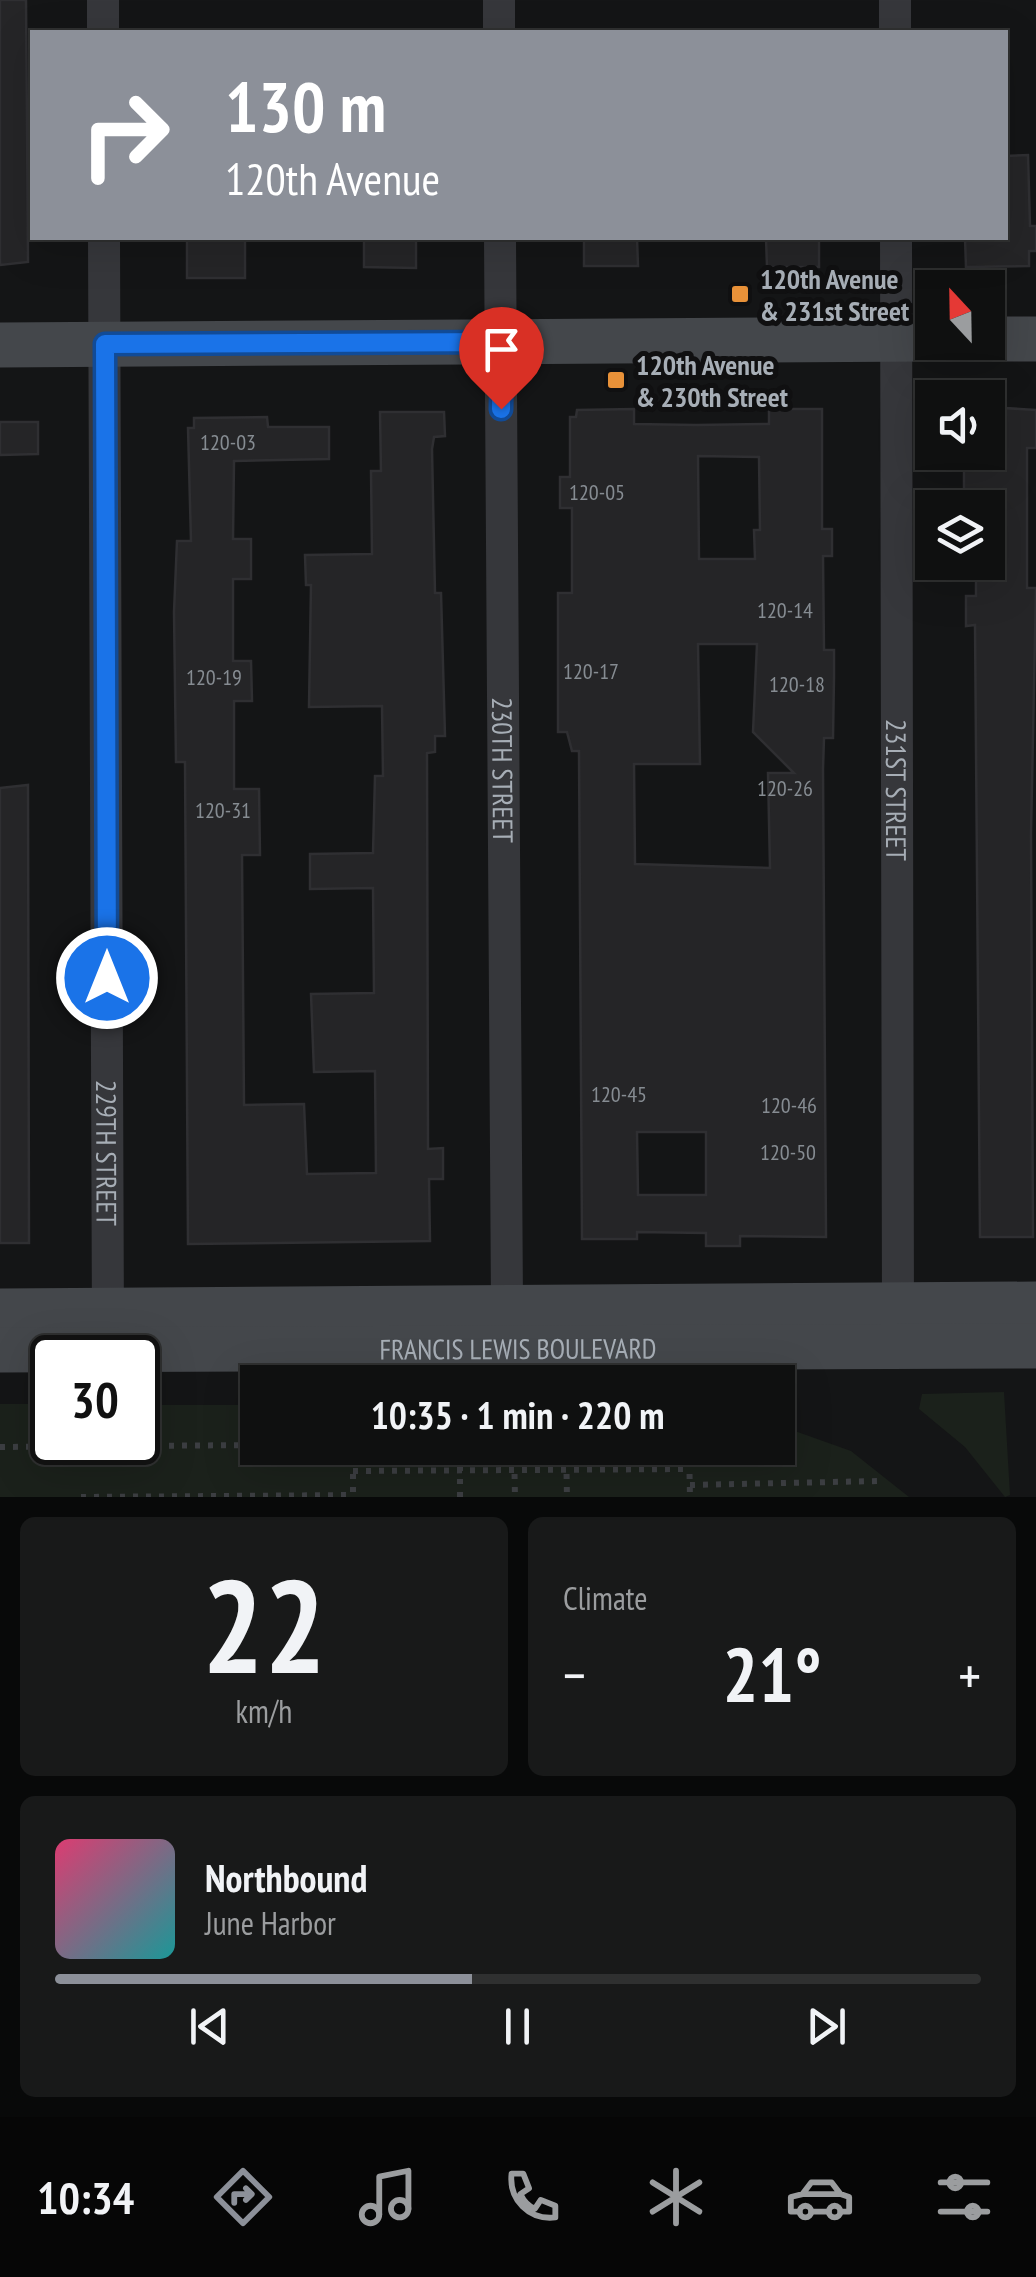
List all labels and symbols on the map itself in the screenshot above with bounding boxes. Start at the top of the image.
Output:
place label: 120th Avenue & 231st Street [760,260,909,329]
north arrow [915,270,1005,360]
marker: 120th Avenue & 231st Street [729,283,751,305]
pin [459,307,544,410]
place label: 120th Avenue & 230th Street [636,346,788,415]
marker: 120th Avenue & 230th Street [605,369,627,391]
house number: 120-03 [200,428,256,456]
house number: 120-05 [569,478,625,506]
house number: 120-14 [757,596,813,624]
house number: 120-17 [563,657,619,685]
house number: 120-19 [186,663,242,691]
house number: 120-18 [769,670,825,698]
street label: 230TH STREET [485,697,522,843]
street label: 231ST STREET [878,719,916,861]
house number: 120-26 [757,774,813,802]
house number: 120-31 [195,796,251,824]
position arrow [55,926,159,1030]
street label: 229TH STREET [89,1080,126,1226]
house number: 120-45 [591,1080,647,1108]
house number: 120-46 [761,1091,817,1119]
house number: 120-50 [760,1138,816,1166]
street label: FRANCIS LEWIS BOULEVARD [379,1329,657,1367]
speed limit sign: 30 [30,1335,160,1465]

